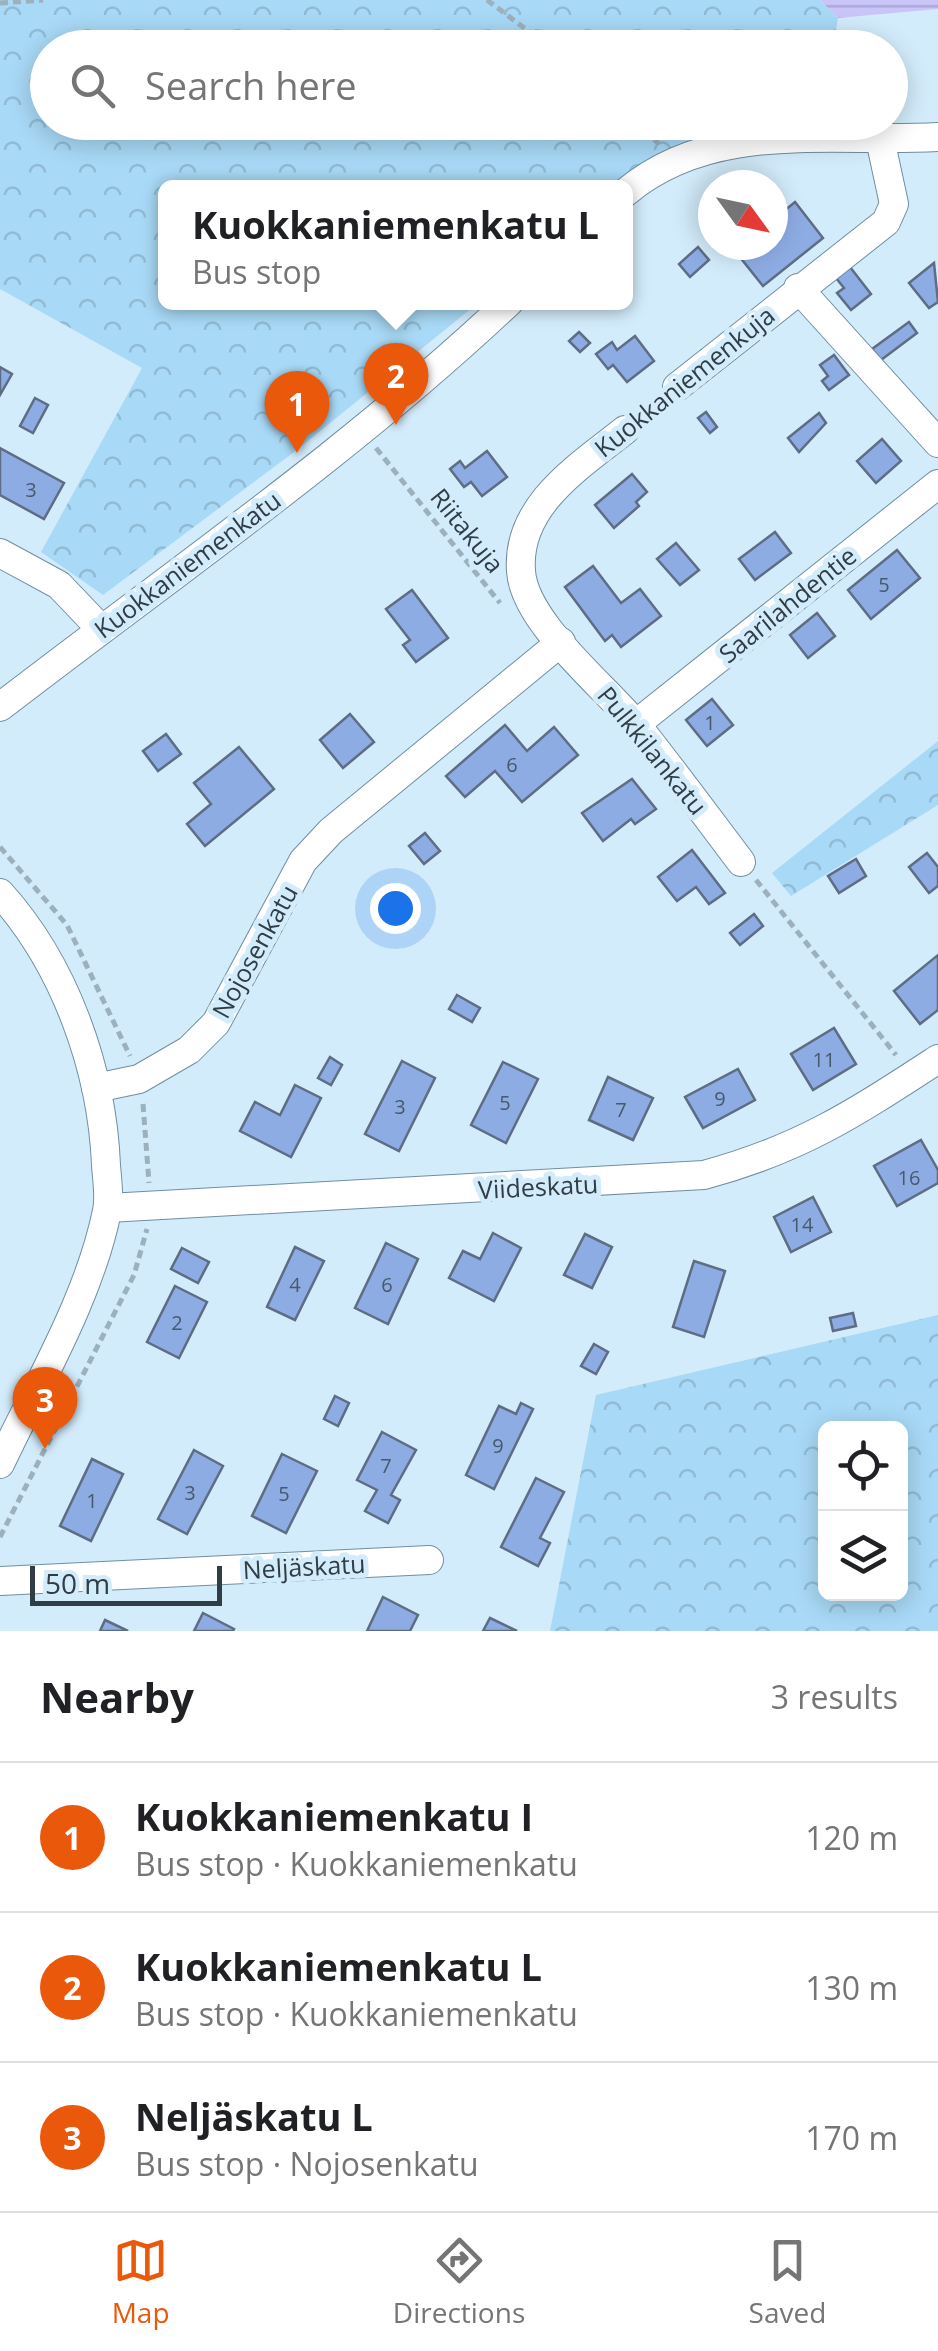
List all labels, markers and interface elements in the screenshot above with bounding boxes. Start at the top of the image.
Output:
search box [30,30,908,140]
icon: search [65,58,120,113]
text: Search here [145,59,357,111]
north arrow [698,170,788,260]
popup [158,180,633,310]
text: Kuokkaniemenkatu L [192,198,599,250]
text: Bus stop [192,250,321,293]
street label: Kuokkaniemenkuja [587,298,781,464]
pin: 2 [364,342,428,425]
pin: 1 [264,370,330,453]
house number: 3 [25,476,37,503]
street label: Riitakuja [423,481,513,579]
street label: Kuokkaniemenkatu [87,483,287,645]
street label: Saarilahdentie [711,538,863,670]
house number: 5 [878,571,890,598]
street label: Pulkkilankatu [591,679,715,821]
house number: 1 [704,709,716,736]
house number: 6 [506,751,518,778]
street label: Nojosenkatu [203,878,305,1024]
your location [370,883,421,934]
house number: 11 [813,1046,835,1073]
house number: 9 [714,1085,726,1112]
house number: 5 [499,1089,511,1116]
house number: 3 [394,1093,406,1120]
house number: 7 [615,1096,627,1123]
house number: 16 [898,1164,920,1191]
street label: Viideskatu [477,1166,599,1206]
house number: 14 [791,1211,814,1238]
house number: 4 [289,1271,301,1298]
house number: 6 [381,1271,393,1298]
house number: 2 [171,1309,183,1336]
pin: 3 [12,1366,78,1449]
map controls [818,1421,908,1601]
button: locate [818,1421,908,1511]
house number: 9 [492,1432,504,1459]
house number: 7 [380,1452,392,1479]
house number: 3 [184,1479,196,1506]
house number: 5 [278,1480,290,1507]
house number: 1 [86,1487,98,1514]
button: layers [818,1511,908,1601]
street label: Neljäskatu [242,1546,366,1586]
scale bar [30,1561,222,1606]
text: 50 m [45,1564,110,1602]
text: Nearby [40,1668,194,1725]
text: 3 results [771,1675,898,1718]
text: Kuokkaniemenkatu I [135,1790,533,1842]
text: 1 [63,1816,82,1859]
text: 120 m [805,1816,898,1859]
text: Bus stop · Kuokkaniemenkatu [135,1842,578,1885]
text: Kuokkaniemenkatu L [135,1940,542,1992]
text: 2 [63,1966,82,2009]
text: 130 m [805,1966,898,2009]
text: Bus stop · Kuokkaniemenkatu [135,1992,578,2035]
text: Neljäskatu L [135,2090,373,2142]
text: 3 [63,2116,82,2159]
text: 170 m [805,2116,898,2159]
text: Bus stop · Nojosenkatu [135,2142,479,2185]
tab: Map [112,2233,170,2331]
tab: Directions [393,2233,525,2331]
tab: Saved [749,2233,826,2331]

